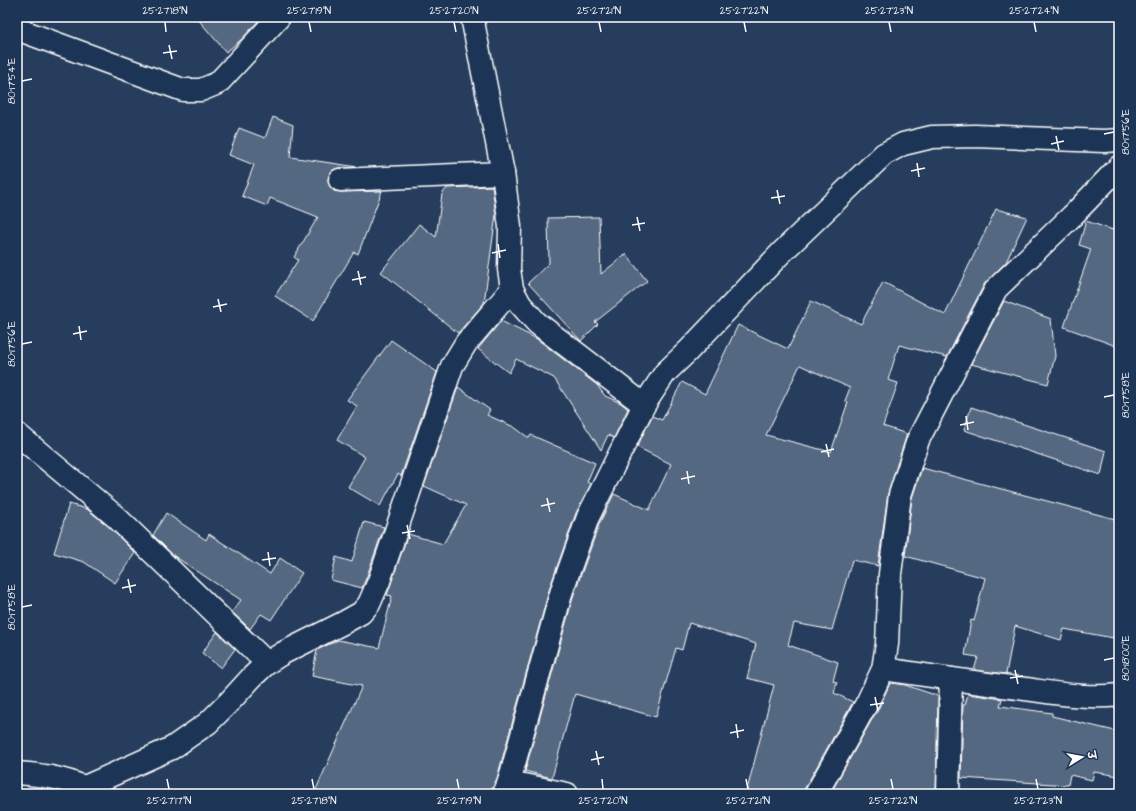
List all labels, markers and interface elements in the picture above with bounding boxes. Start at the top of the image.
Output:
text: 25°27'18"N [143,4,187,18]
text: 25°27'19"N [287,4,331,18]
text: 25°27'20"N [429,4,479,18]
text: 25°27'21"N [577,4,621,18]
text: 25°27'22"N [720,4,768,18]
text: 25°27'23"N [865,4,913,18]
text: 25°27'24"N [1009,4,1059,18]
text: 80°17'54"E [5,58,19,104]
text: 80°17'56"E [1119,109,1133,155]
text: 80°17'56"E [5,321,19,367]
text: 80°17'58"E [1119,372,1133,418]
text: 80°17'58"E [5,584,19,630]
text: 80°18'00"E [1119,635,1133,681]
north arrow [1062,737,1102,777]
text: उ [1083,749,1100,762]
text: 25°27'17"N [147,794,191,808]
text: 25°27'18"N [292,794,336,808]
text: 25°27'19"N [437,794,481,808]
text: 25°27'20"N [578,794,628,808]
text: 25°27'21"N [726,794,770,808]
text: 25°27'22"N [869,794,917,808]
text: 25°27'23"N [1014,794,1062,808]

